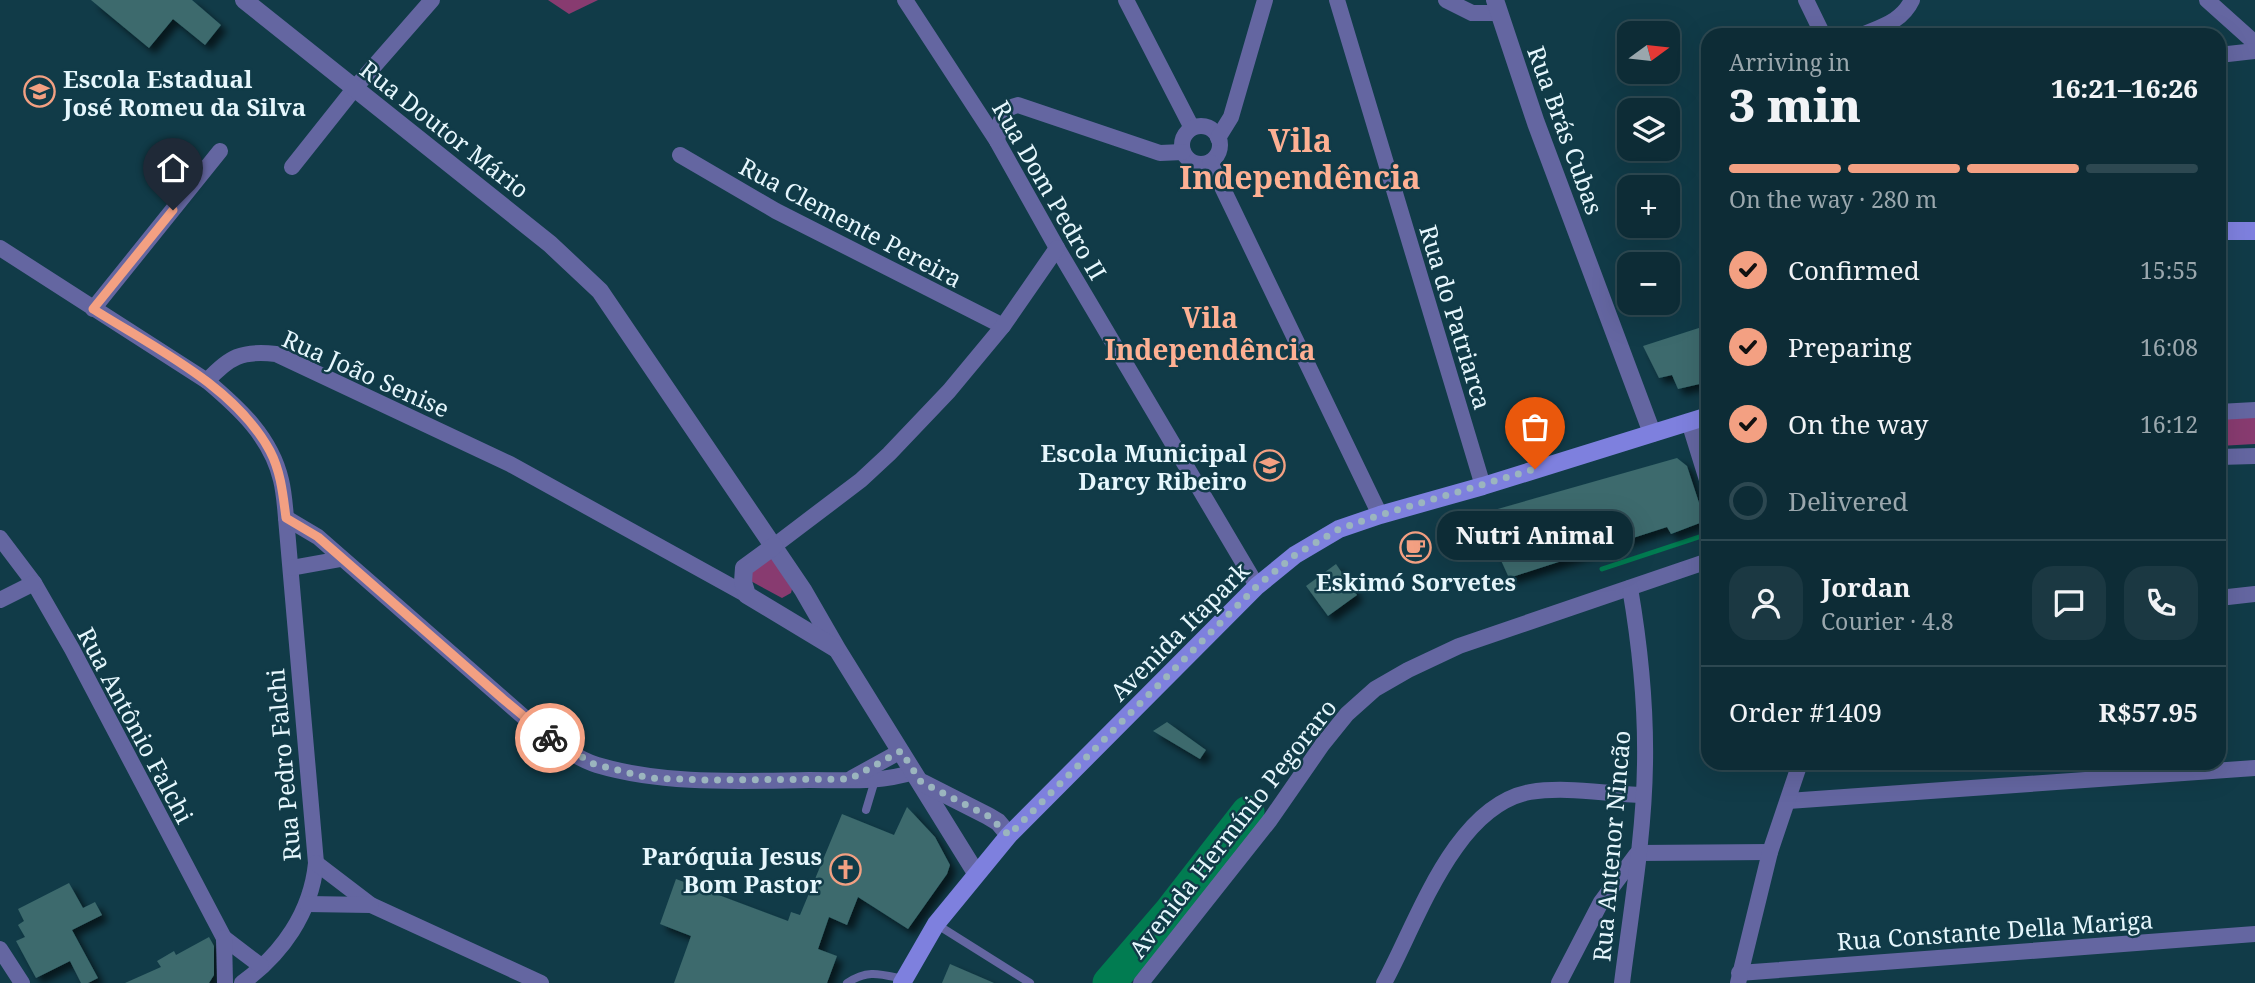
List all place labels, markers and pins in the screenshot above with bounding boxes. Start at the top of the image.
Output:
place label: Escola Estadual José Romeu da Silva [62,62,306,123]
school or university icon: Escola Estadual José Romeu da Silva [23,75,57,109]
pin [143,138,203,210]
pin [1505,397,1565,469]
place label: Escola Municipal Darcy Ribeiro [1041,436,1248,497]
school or university icon: Escola Municipal Darcy Ribeiro [1253,449,1287,483]
callout: Nutri Animal [1437,511,1633,560]
cafe icon: Eskimó Sorvetes [1399,530,1433,564]
place label: Eskimó Sorvetes [1316,565,1516,598]
place label: Paróquia Jesus Bom Pastor [642,839,822,900]
church icon: Paróquia Jesus Bom Pastor [828,852,862,886]

